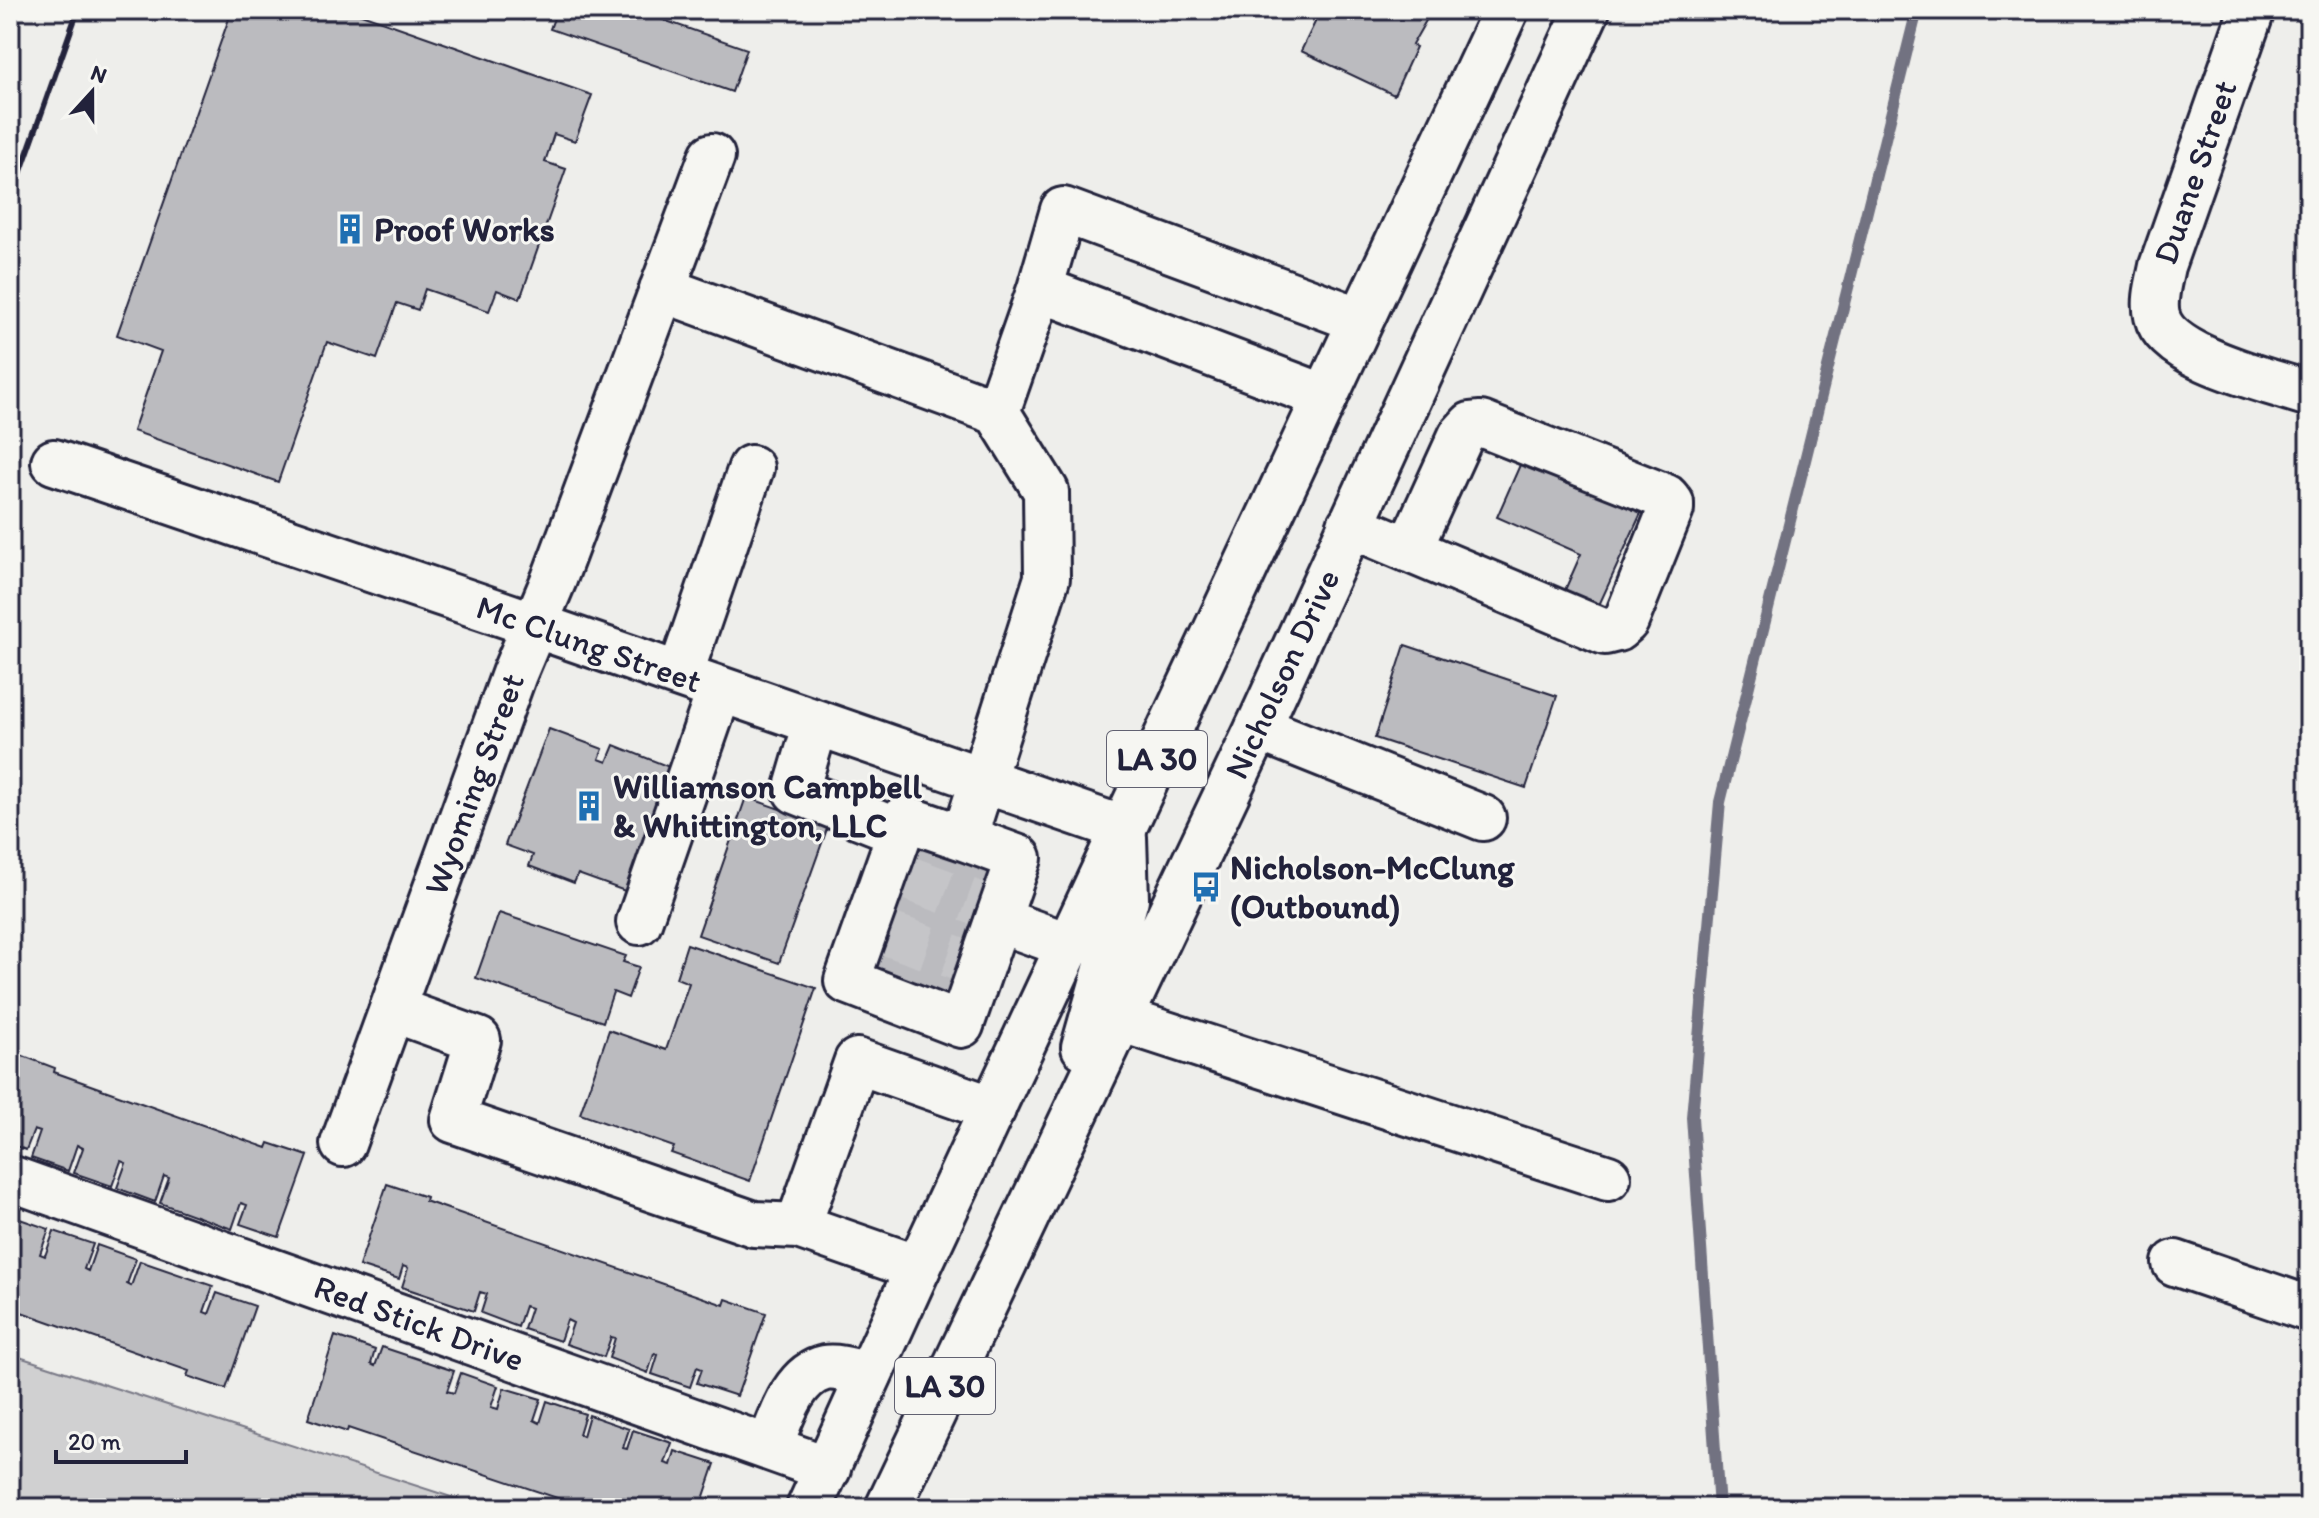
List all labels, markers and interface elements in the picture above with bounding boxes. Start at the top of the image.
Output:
north arrow [52,52,132,132]
text: N [87,59,111,89]
street label: Duane Street [2144,75,2246,269]
place label: Proof Works [374,209,555,250]
building icon: Proof Works [333,212,367,246]
street label: Nicholson Drive [1216,563,1348,785]
street label: Mc Clung Street [471,586,707,702]
street label: Wyoming Street [415,667,533,901]
road number: LA 30 [1107,731,1207,787]
place label: Williamson Campbell & Whittington, LLC [613,766,922,846]
building icon: Williamson Campbell & Whittington, LLC [572,789,606,823]
place label: Nicholson-McClung (Outbound) [1230,847,1515,927]
bus stop icon: Nicholson-McClung (Outbound) [1189,870,1223,904]
street label: Red Stick Drive [308,1266,530,1380]
road number: LA 30 [895,1358,995,1414]
scale bar [56,1414,186,1464]
text: 20 m [68,1427,121,1456]

